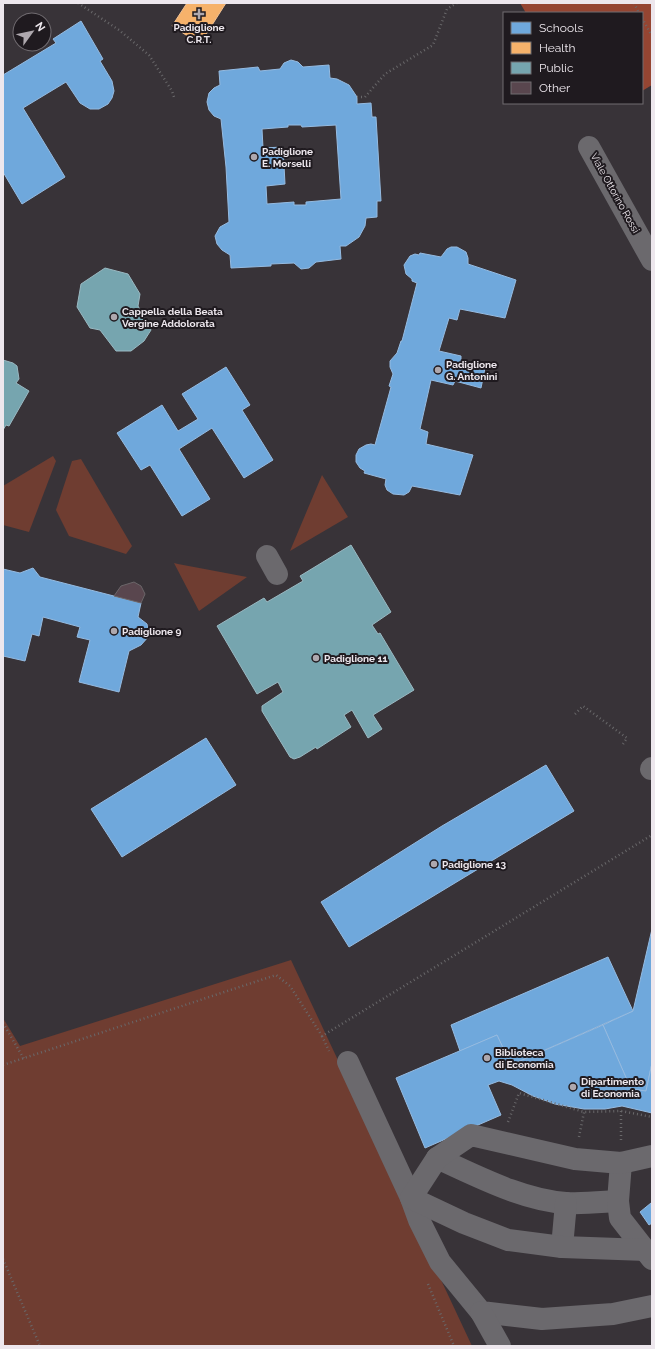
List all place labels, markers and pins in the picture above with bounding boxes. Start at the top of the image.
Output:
marker: Padiglione C.R.T. [193,8,205,20]
place label: Padiglione C.R.T. [173,22,225,45]
place label: Padiglione E. Morselli [262,146,313,169]
marker: Padiglione E. Morselli [249,152,259,162]
place label: Cappella della Beata Vergine Addolorata [122,306,223,329]
marker: Cappella della Beata Vergine Addolorata [109,312,119,322]
place label: Padiglione G. Antonini [446,359,497,382]
marker: Padiglione G. Antonini [433,365,443,375]
marker: Padiglione 9 [109,626,119,636]
place label: Padiglione 9 [122,626,181,637]
marker: Padiglione 11 [311,653,321,663]
place label: Padiglione 11 [324,653,387,664]
marker: Padiglione 13 [429,859,439,869]
place label: Padiglione 13 [442,859,506,870]
place label: Biblioteca di Economia [495,1047,554,1070]
marker: Biblioteca di Economia [482,1053,492,1063]
place label: Dipartimento di Economia [581,1076,644,1099]
marker: Dipartimento di Economia [568,1082,578,1092]

